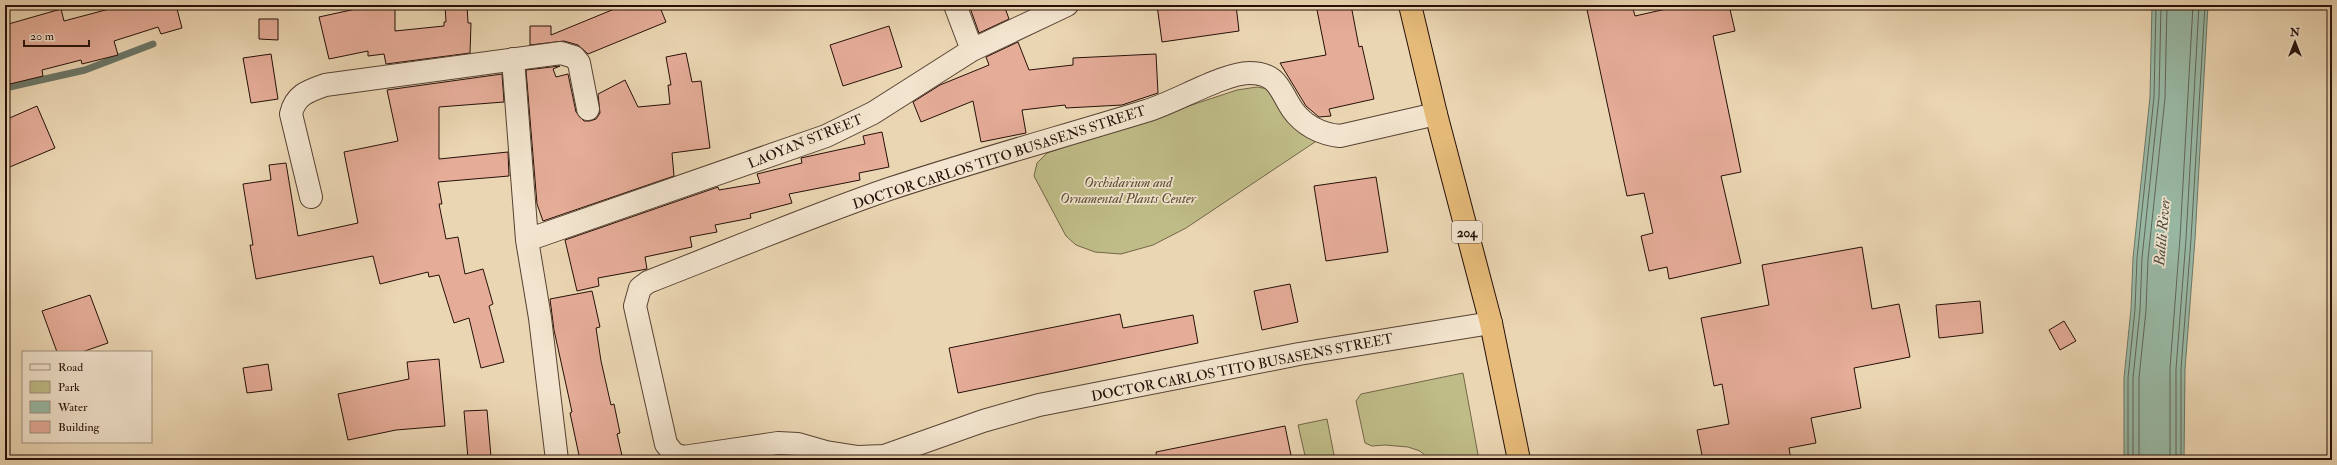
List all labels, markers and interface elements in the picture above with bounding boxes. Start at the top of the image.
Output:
scale bar [24,22,89,48]
north arrow [2275,22,2315,62]
text: N [2289,26,2301,39]
text: 20 m [30,29,55,44]
street label: DOCTOR CARLOS TITO BUSASENS STREET [850,102,1148,213]
street label: LAOYAN STREET [745,110,866,172]
park label: Orchidarium and Ornamental Plants Center [1060,174,1197,207]
water label: Balili River [2150,196,2175,268]
road number: 204 [1452,221,1482,243]
street label: DOCTOR CARLOS TITO BUSASENS STREET [1090,330,1395,405]
legend [22,351,152,443]
text: Road [58,360,83,375]
text: Park [58,380,80,395]
text: Water [57,400,88,415]
text: Building [58,420,101,435]

